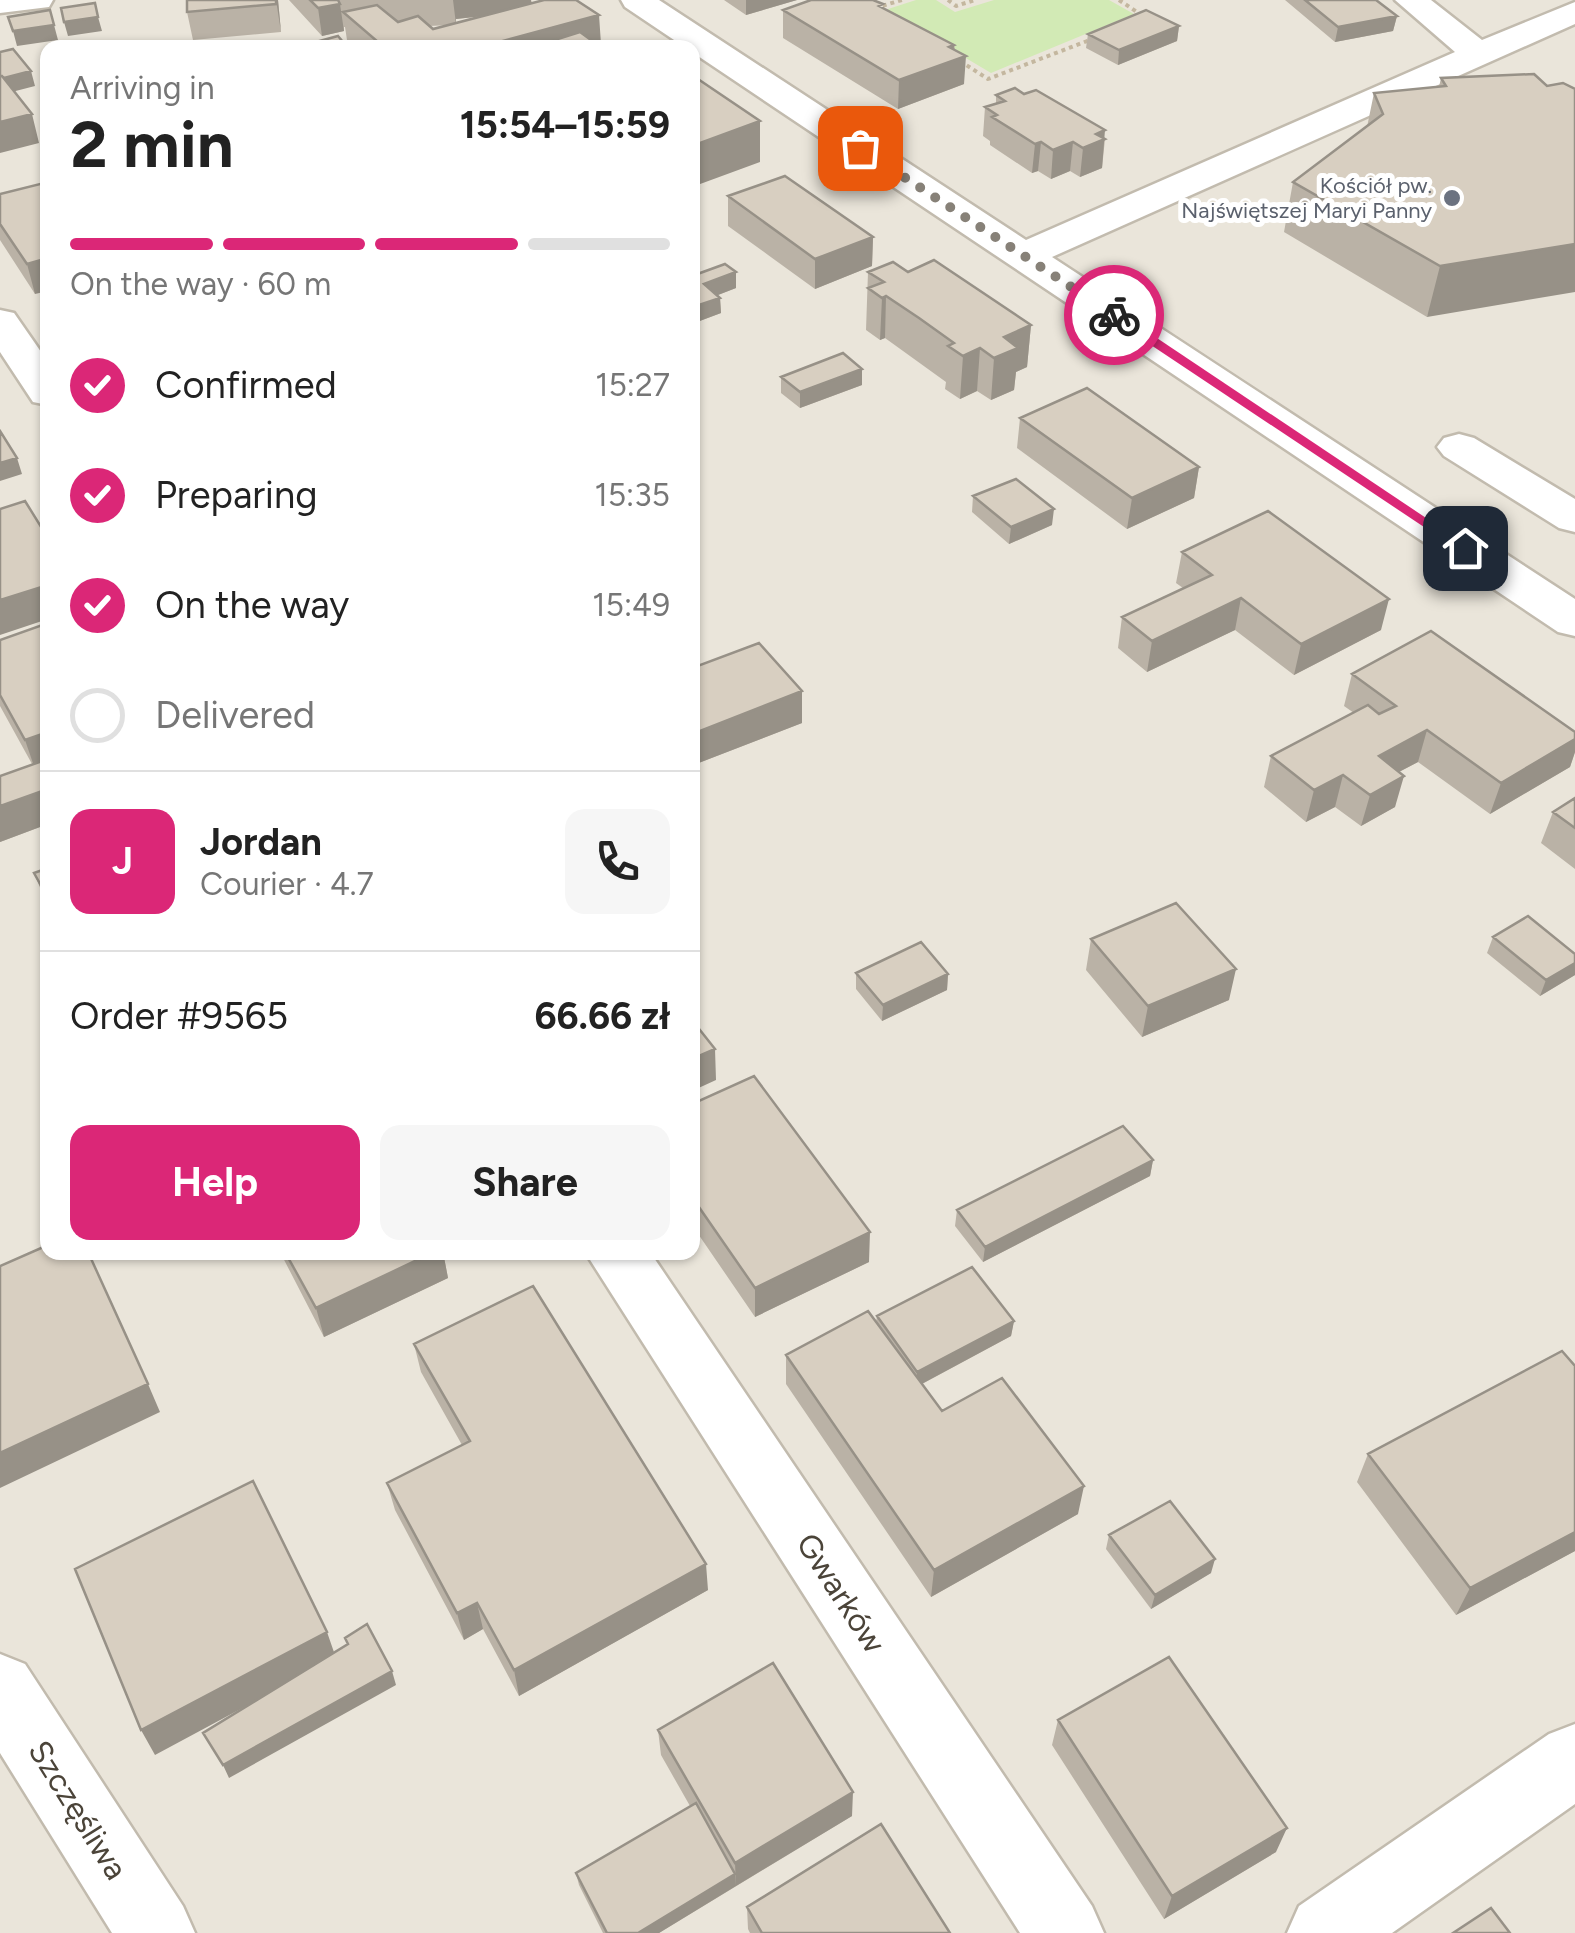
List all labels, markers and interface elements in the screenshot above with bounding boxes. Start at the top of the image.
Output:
text: Arriving in [70,69,215,107]
text: 15:54–15:59 [460,102,670,148]
text: 2 min [70,105,234,183]
pin [818,106,903,191]
icon: bag [833,121,888,176]
place label: Kościół pw. Najświętszej Maryi Panny [1181,172,1432,224]
marker: Kościół pw. Najświętszej Maryi Panny [1441,187,1463,209]
text: On the way · 60 m [70,265,331,303]
courier [1064,265,1164,365]
icon: bike [1087,288,1142,343]
icon: check [70,358,125,413]
text: Confirmed [155,362,337,408]
text: 15:27 [595,366,670,404]
icon: check [70,468,125,523]
text: Preparing [155,472,317,518]
text: 15:35 [594,476,670,514]
pin [1423,506,1508,591]
icon: home [1438,521,1493,576]
icon: check [70,578,125,633]
text: On the way [155,582,349,628]
text: 15:49 [592,586,670,624]
text: Delivered [155,692,315,738]
button: phone [565,809,670,914]
text: Jordan [200,819,322,865]
text: J [112,838,133,884]
text: Courier · 4.7 [200,865,374,903]
text: Order #9565 [70,993,288,1039]
text: 66.66 zł [534,993,670,1039]
button: Help [70,1125,360,1240]
button: Share [380,1125,670,1240]
street label: Gwarków [788,1526,894,1660]
street label: Szczęśliwa [20,1734,136,1886]

